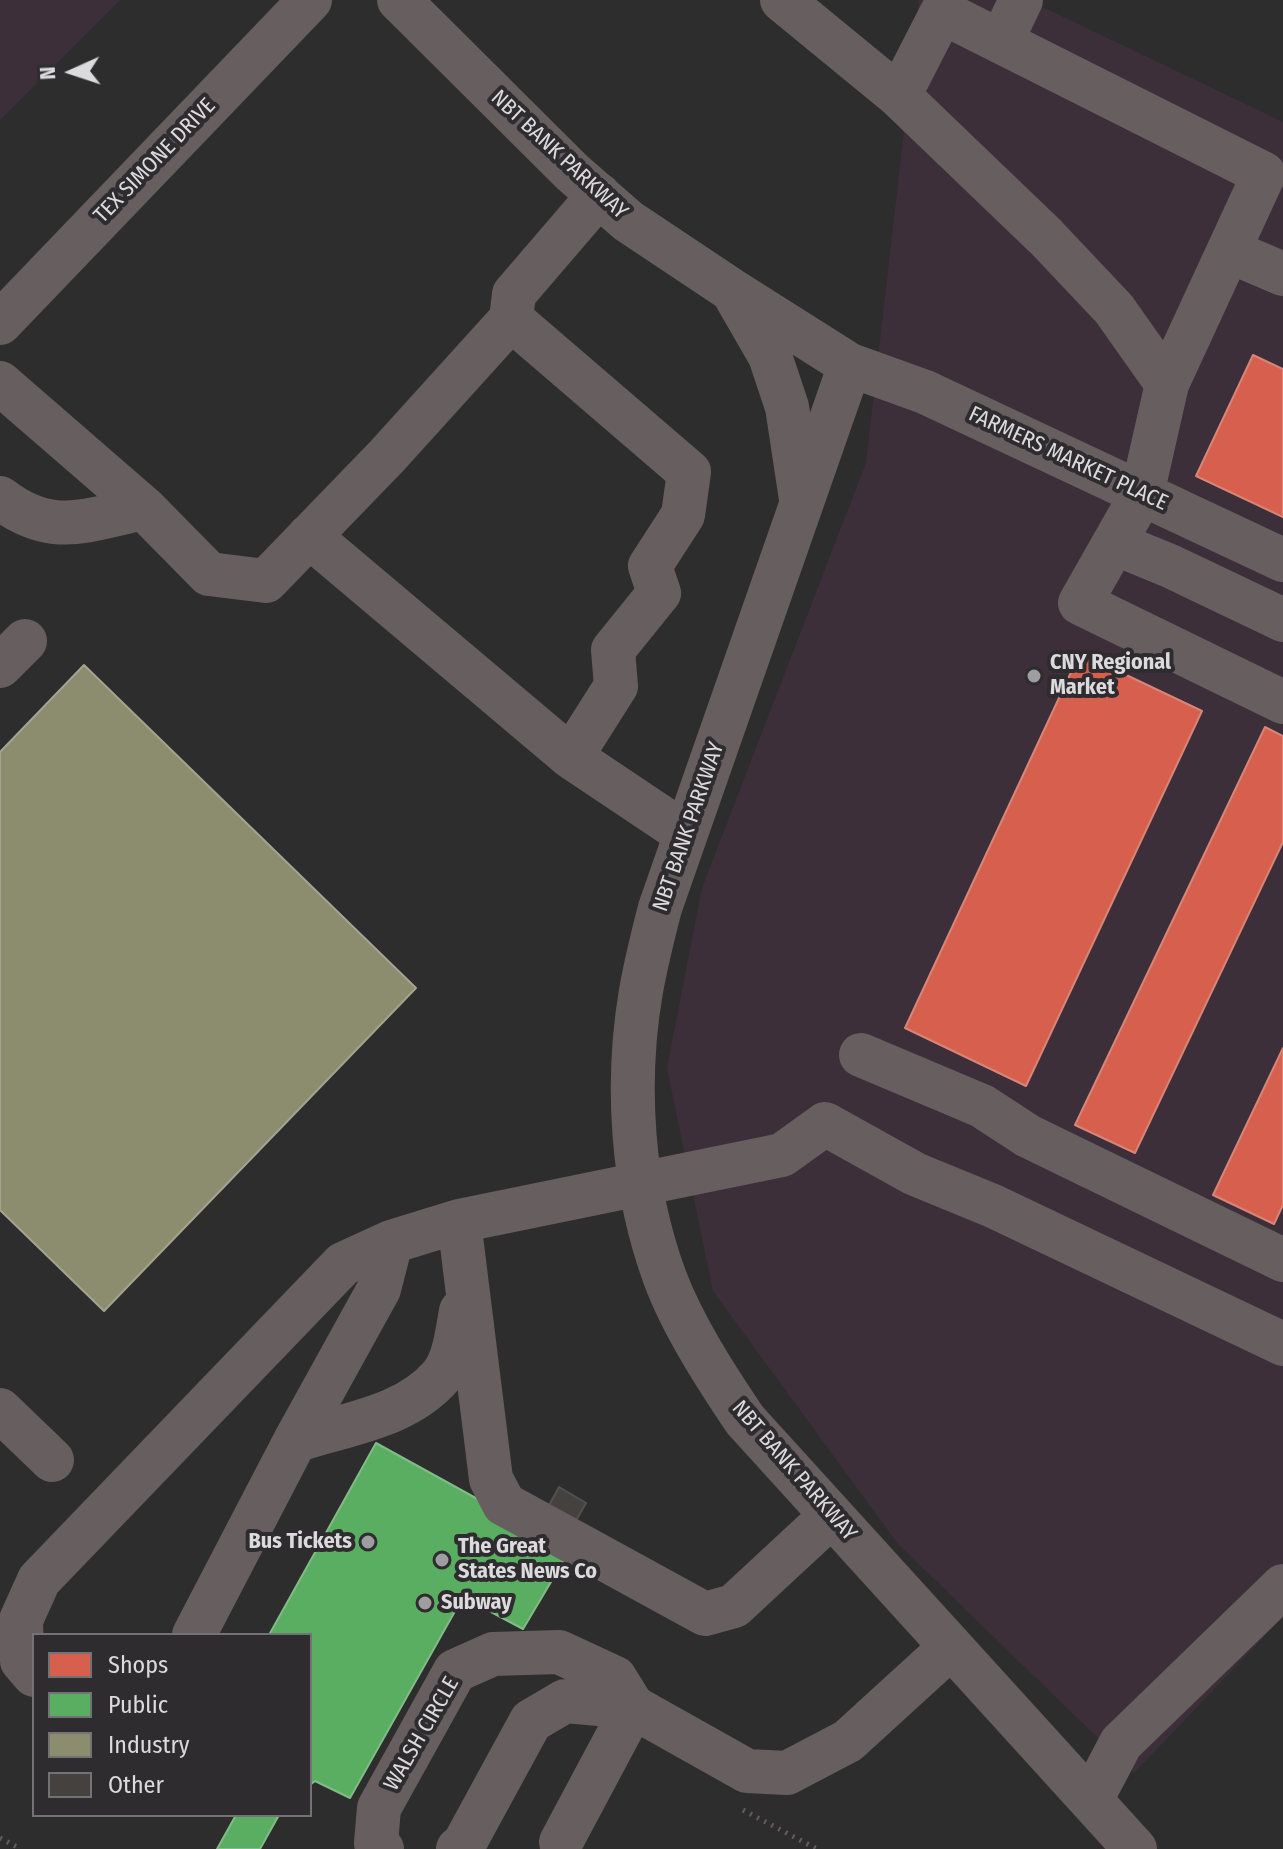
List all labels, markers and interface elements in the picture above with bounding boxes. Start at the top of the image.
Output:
north arrow [32,32,112,112]
text: N [34,66,61,81]
street label: NBT BANK PARKWAY [485,85,633,225]
street label: TEX SIMONE DRIVE [89,93,221,229]
street label: FARMERS MARKET PLACE [964,401,1172,517]
place label: CNY Regional Market [1050,650,1171,702]
marker: CNY Regional Market [1025,667,1043,685]
street label: NBT BANK PARKWAY [648,739,730,915]
street label: NBT BANK PARKWAY [726,1395,862,1547]
place label: Bus Tickets [249,1529,352,1555]
marker: Bus Tickets [359,1533,377,1551]
place label: The Great States News Co [458,1534,597,1586]
marker: The Great States News Co [433,1551,451,1569]
place label: Subway [441,1590,512,1616]
marker: Subway [416,1594,434,1612]
legend [32,1633,312,1817]
text: Shops [108,1651,168,1679]
street label: WALSH CIRCLE [379,1672,465,1796]
text: Public [108,1691,168,1719]
text: Industry [108,1731,190,1759]
text: Other [108,1771,164,1799]

